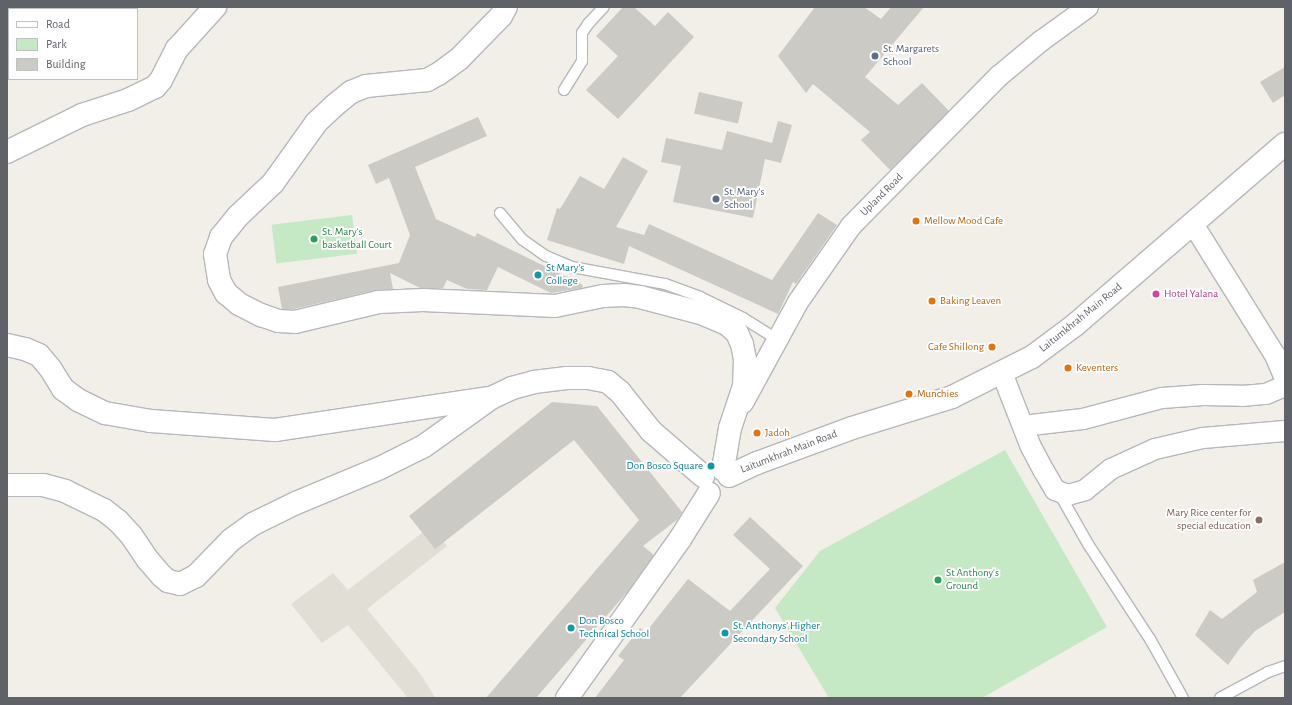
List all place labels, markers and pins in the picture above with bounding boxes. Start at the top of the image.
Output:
place label: St. Margarets School [883,43,939,69]
marker: St. Margarets School [870,51,880,61]
place label: St. Mary's School [724,186,765,212]
marker: St. Mary's School [711,194,721,204]
place label: Mellow Mood Cafe [924,214,1003,228]
marker: Mellow Mood Cafe [911,216,921,226]
place label: St. Mary's basketball Court [322,226,392,252]
marker: St. Mary's basketball Court [309,234,319,244]
place label: St Mary's College [546,262,584,288]
marker: St Mary's College [533,270,543,280]
place label: Hotel Yalana [1164,287,1218,301]
marker: Hotel Yalana [1151,289,1161,299]
place label: Baking Leaven [940,294,1001,308]
marker: Baking Leaven [927,296,937,306]
place label: Cafe Shillong [928,340,984,354]
marker: Cafe Shillong [987,342,997,352]
place label: Keventers [1076,361,1118,375]
marker: Keventers [1063,363,1073,373]
place label: Munchies [917,387,958,401]
marker: Munchies [904,389,914,399]
place label: Jadoh [765,426,790,440]
marker: Jadoh [752,428,762,438]
place label: Don Bosco Square [627,459,703,473]
marker: Don Bosco Square [706,461,716,471]
place label: Mary Rice center for special education [1167,507,1251,533]
marker: Mary Rice center for special education [1254,515,1264,525]
place label: St Anthony's Ground [946,567,999,593]
marker: St Anthony's Ground [933,575,943,585]
place label: Don Bosco Technical School [579,615,649,641]
place label: St. Anthonys' Higher Secondary School [733,620,820,646]
marker: Don Bosco Technical School [566,623,576,633]
marker: St. Anthonys' Higher Secondary School [720,628,730,638]

